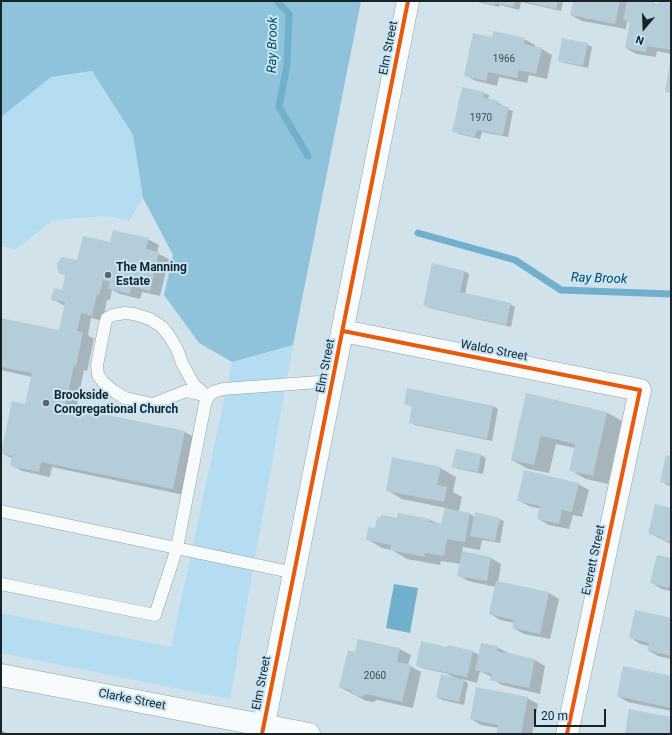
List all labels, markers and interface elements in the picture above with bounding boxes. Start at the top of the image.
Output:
north arrow [624,8,664,48]
water label: Ray Brook [265,17,281,73]
street label: Elm Street [377,20,401,76]
text: N [634,32,646,47]
house number: 1966 [493,53,515,65]
house number: 1970 [470,112,492,124]
place label: The Manning Estate [116,261,187,289]
marker: The Manning Estate [103,270,113,280]
water label: Ray Brook [571,270,627,288]
street label: Waldo Street [459,337,529,365]
street label: Elm Street [314,338,338,394]
place label: Brookside Congregational Church [54,389,178,417]
marker: Brookside Congregational Church [41,398,51,408]
street label: Everett Street [580,523,608,597]
street label: Elm Street [250,655,274,711]
house number: 2060 [364,670,386,682]
street label: Clarke Street [97,686,167,714]
scale bar [536,701,608,727]
text: 20 m [541,709,568,723]

